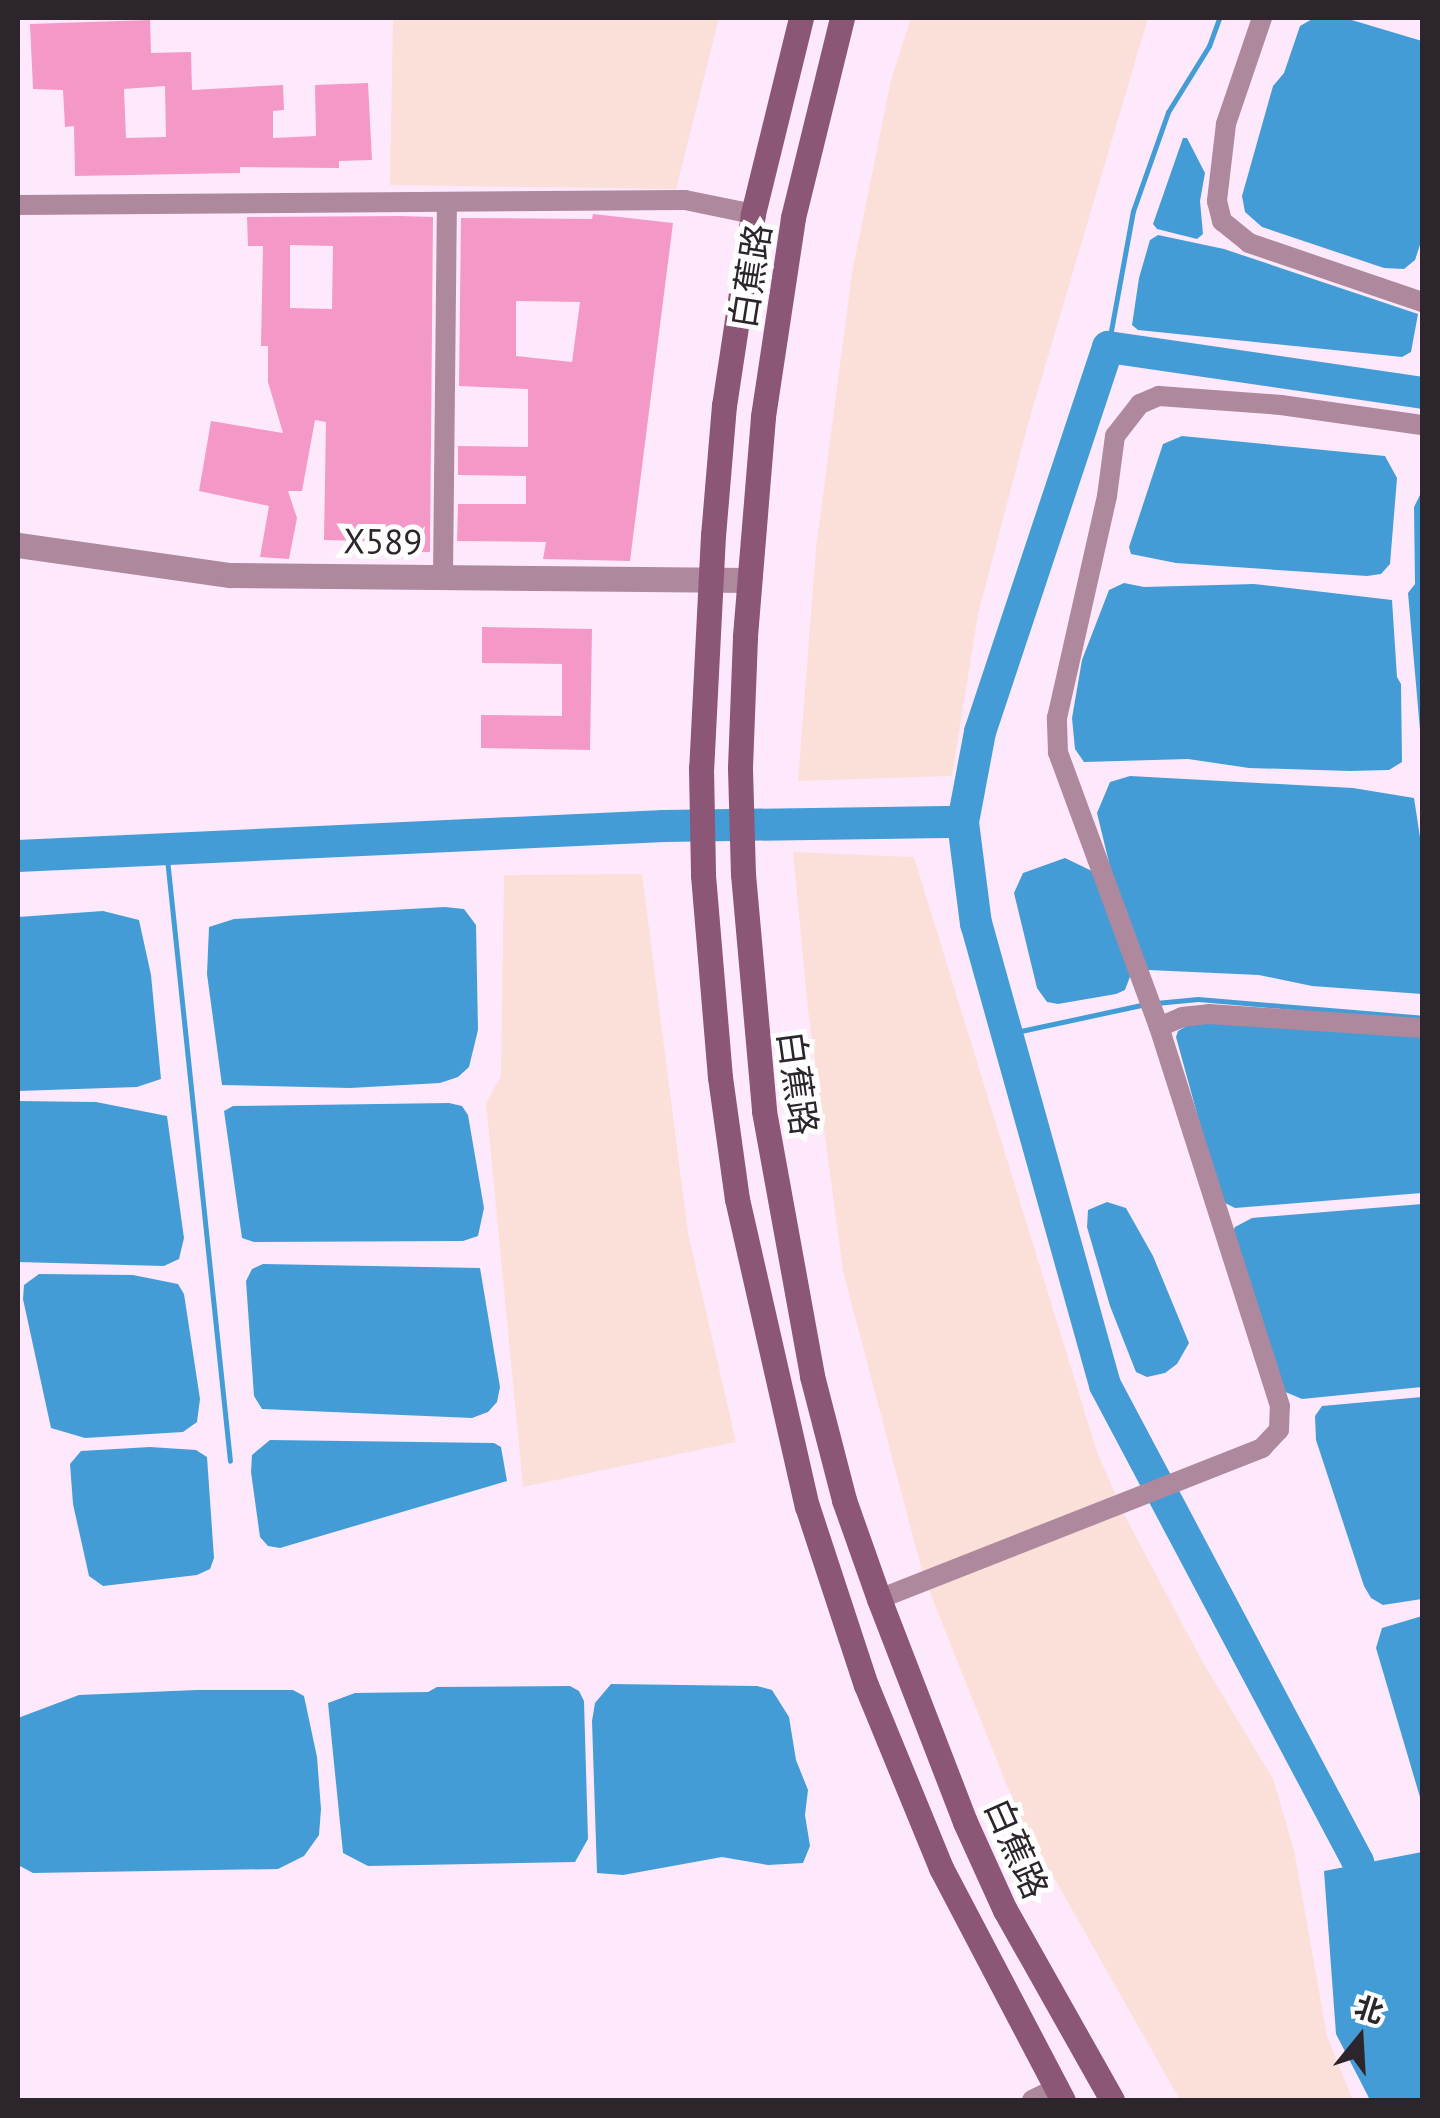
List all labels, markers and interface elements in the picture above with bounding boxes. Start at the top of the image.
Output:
street label: 白蕉路 [721,221,779,331]
street label: X589 [343,519,423,563]
street label: 白蕉路 [770,1028,826,1138]
street label: 白蕉路 [976,1791,1058,1905]
text: 北 [1350,1987,1388,2031]
north arrow [1310,1988,1410,2088]

